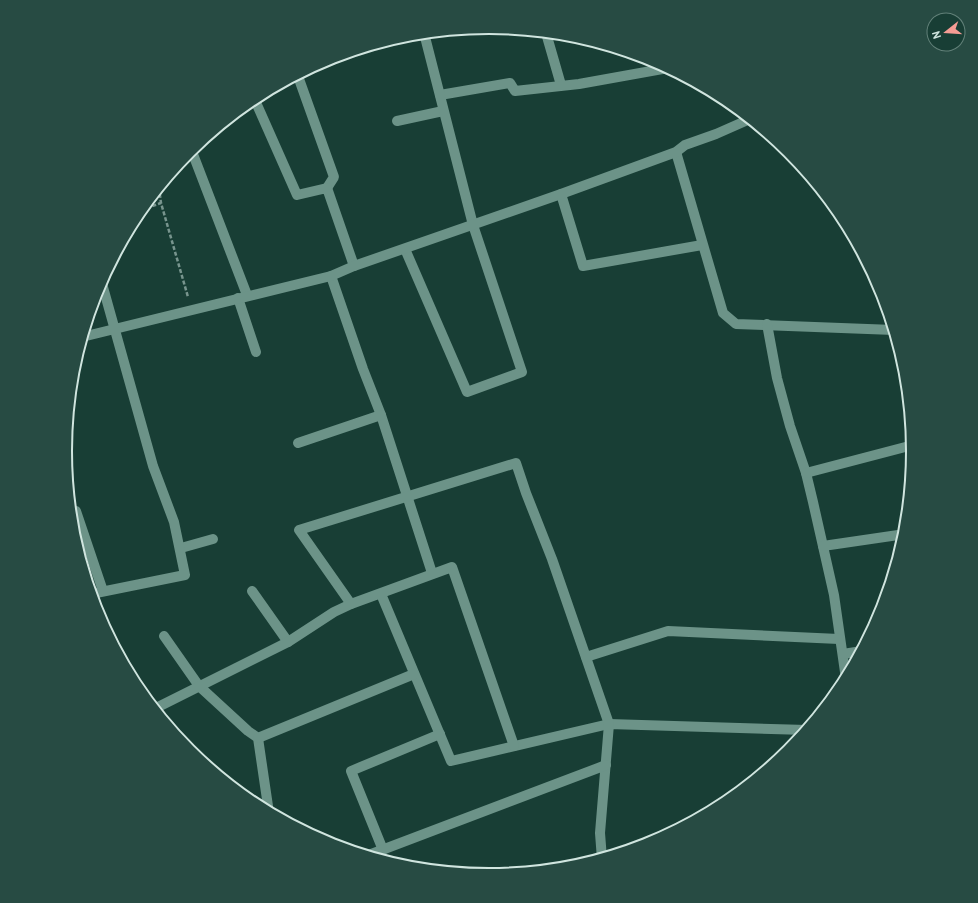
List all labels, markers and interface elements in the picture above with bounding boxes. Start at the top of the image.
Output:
north arrow [926,12,966,52]
text: N [929,29,944,40]

